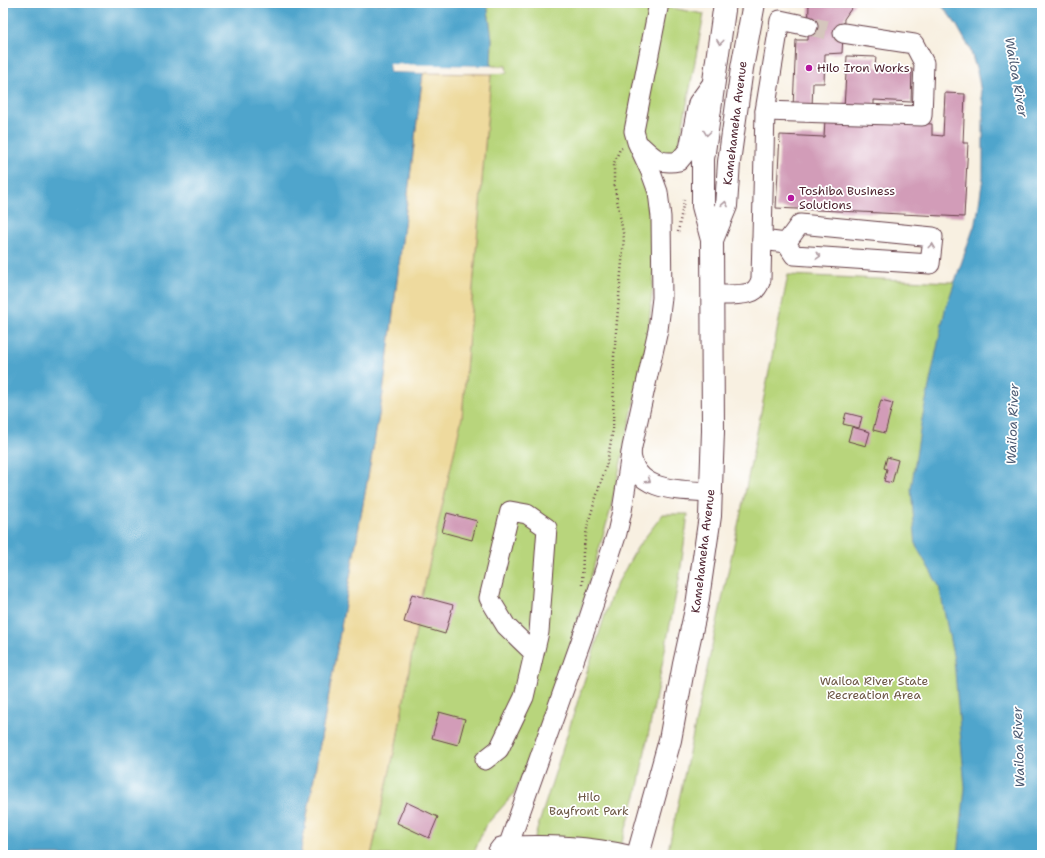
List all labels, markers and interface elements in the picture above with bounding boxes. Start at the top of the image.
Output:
water label: Wailoa River [1001,36,1032,119]
one-way arrow [715,39,724,45]
street label: Kamehameha Avenue [719,60,751,186]
place label: Hilo Iron Works [817,60,910,76]
marker: Hilo Iron Works [804,63,814,73]
one-way arrow [703,130,712,136]
place label: Toshiba Business Solutions [799,183,895,213]
marker: Toshiba Business Solutions [786,193,796,203]
one-way arrow [720,201,729,207]
one-way arrow [927,243,936,249]
one-way arrow [815,252,821,261]
water label: Wailoa River [1003,382,1022,465]
one-way arrow [643,475,650,482]
street label: Kamehameha Avenue [687,488,719,614]
park label: Wailoa River State Recreation Area [820,673,929,703]
water label: Wailoa River [1009,705,1028,788]
park label: Hilo Bayfront Park [549,789,629,819]

